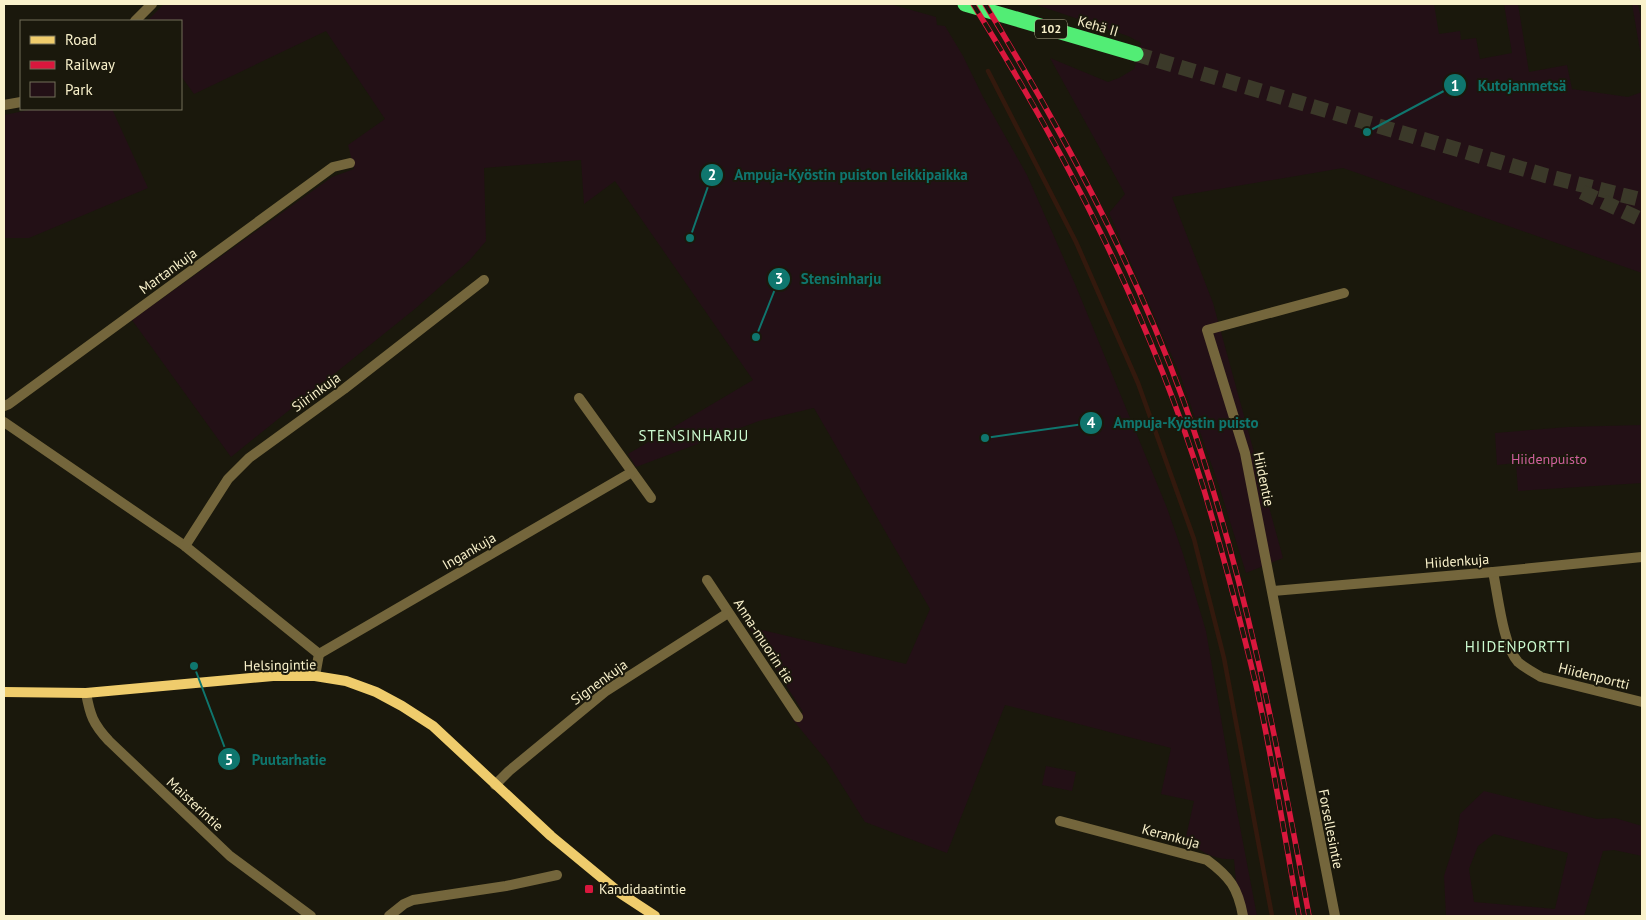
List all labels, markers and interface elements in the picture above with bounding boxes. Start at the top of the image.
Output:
street label: Kehä II [1076,12,1120,40]
legend [20,20,182,110]
road number: 102 [1035,20,1067,38]
text: Road [65,30,97,49]
text: Railway [65,55,115,74]
callout: Kutojanmetsä [1443,70,1576,100]
text: 1 [1451,76,1459,95]
text: Kutojanmetsä [1478,76,1566,95]
text: Park [65,80,93,99]
callout: Ampuja-Kyöstin puiston leikkipaikka [699,160,978,190]
text: 2 [708,165,716,184]
text: Ampuja-Kyöstin puiston leikkipaikka [734,165,968,184]
street label: Martankuja [135,244,201,298]
callout: Stensinharju [766,264,892,294]
text: 3 [775,269,783,288]
text: Stensinharju [801,269,881,288]
street label: Siirinkuja [288,368,344,416]
callout: Ampuja-Kyöstin puisto [1078,408,1268,438]
text: 4 [1087,413,1096,432]
text: Ampuja-Kyöstin puisto [1113,413,1259,432]
district label: STENSINHARJU [639,426,749,445]
street label: Hiidentie [1249,450,1279,508]
park label: Hiidenpuisto [1511,450,1587,468]
street label: Ingankuja [439,528,499,573]
street label: Hiidenkuja [1424,550,1490,572]
street label: Anna-muorin tie [730,595,798,687]
district label: HIIDENPORTTI [1465,637,1571,656]
street label: Helsingintie [244,655,316,675]
street label: Signenkuja [567,655,631,709]
street label: Hiidenportti [1557,658,1631,694]
callout: Puutarhatie [217,744,336,774]
text: 5 [225,750,233,769]
text: Puutarhatie [252,750,327,769]
street label: Maisterintie [163,773,227,835]
street label: Forsellesintie [1314,788,1348,870]
street label: Kerankuja [1140,820,1202,852]
place label: Kandidaatintie [599,880,686,898]
marker: Kandidaatintie [583,883,595,895]

